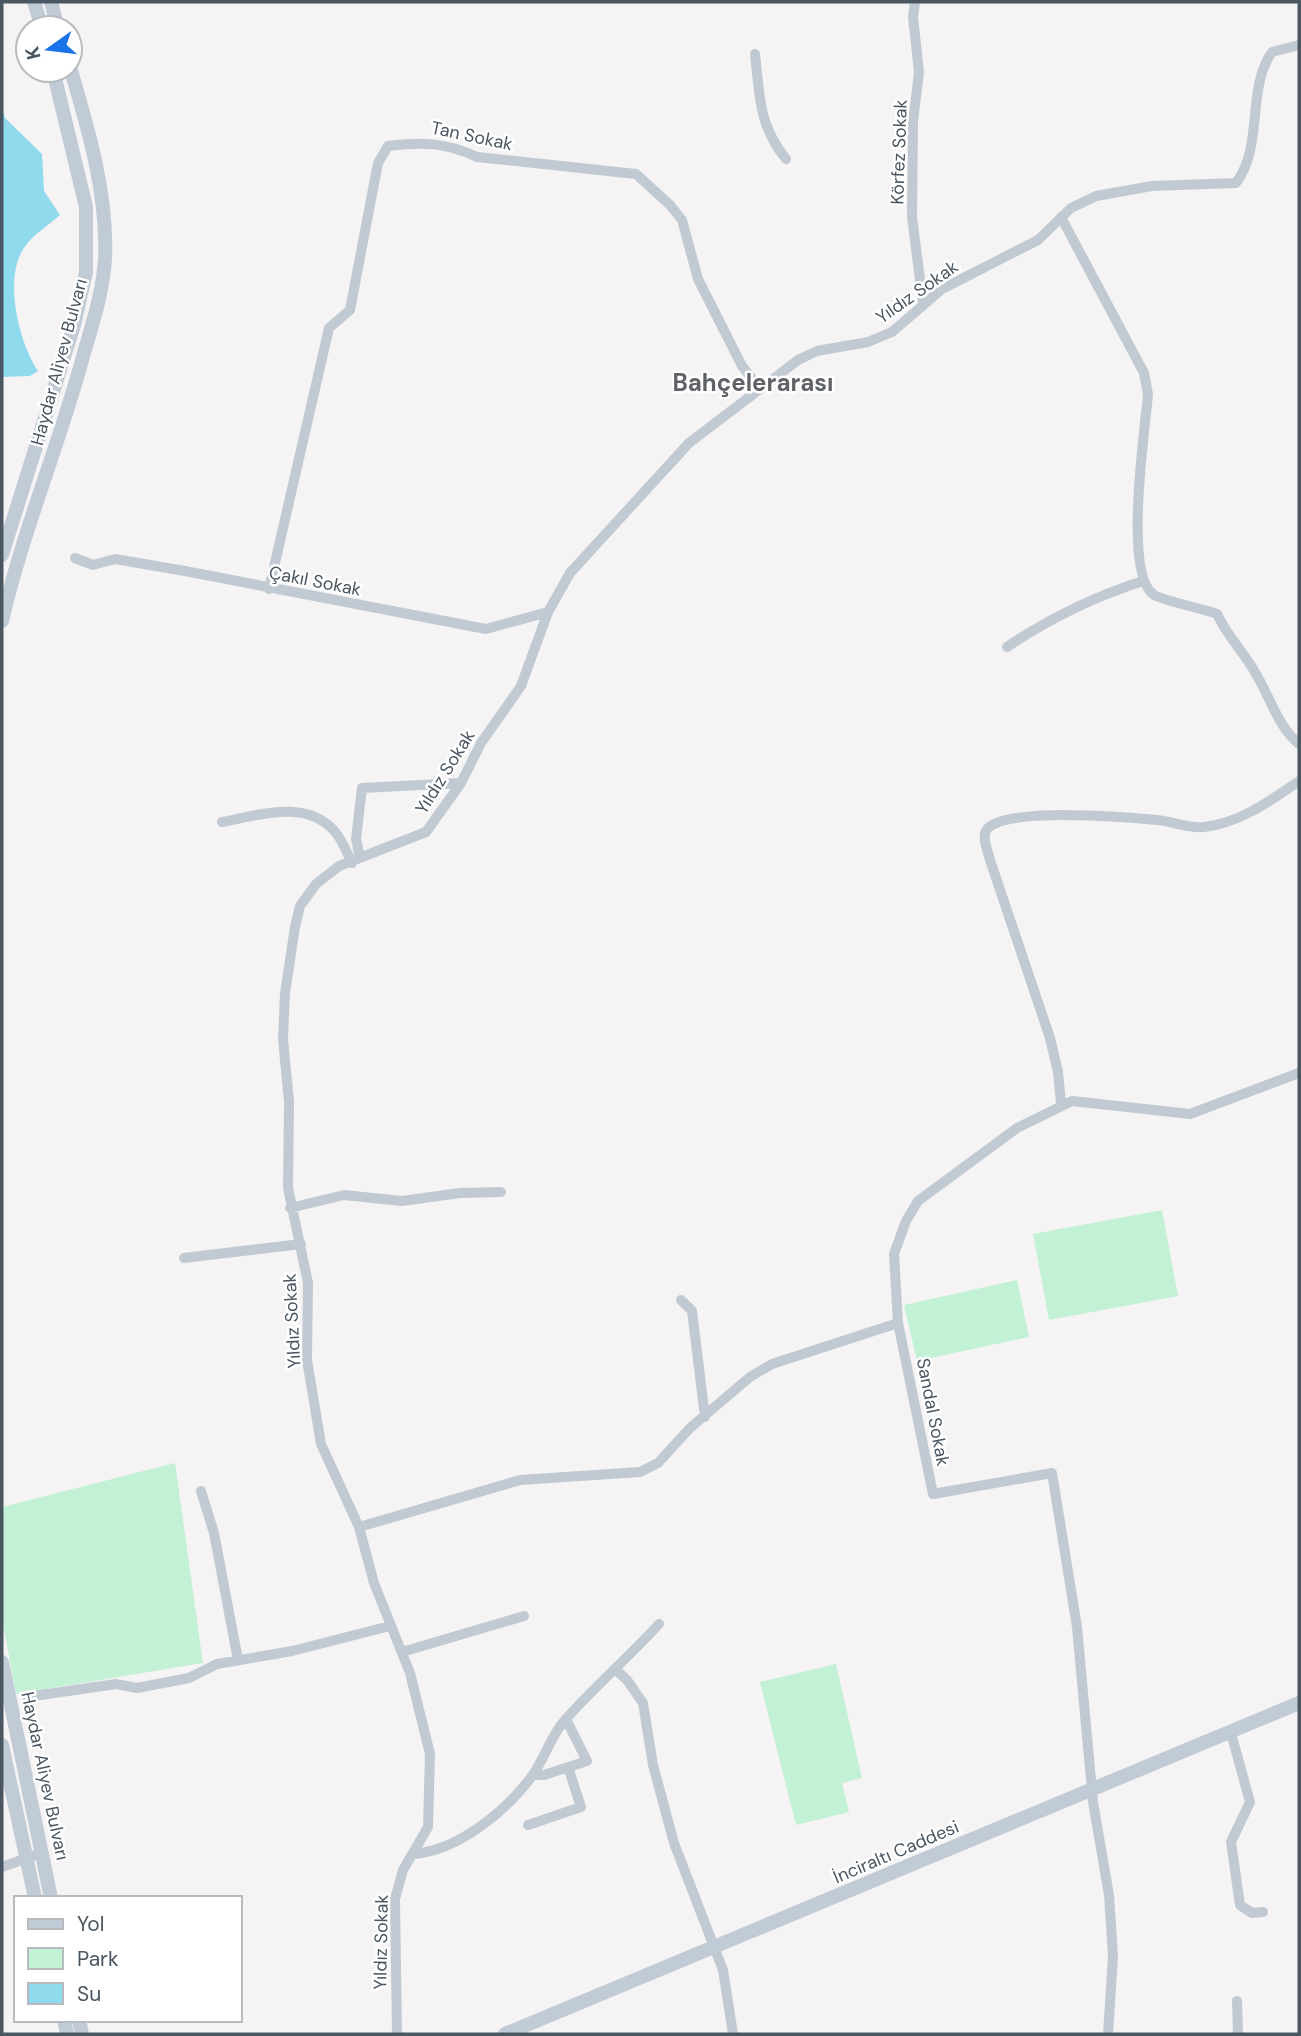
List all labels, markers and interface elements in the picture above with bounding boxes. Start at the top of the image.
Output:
north arrow [14,14,84,84]
text: K [19,44,47,62]
street label: Körfez Sokak [885,99,913,205]
street label: Tan Sokak [429,116,515,156]
street label: Yıldız Sokak [871,255,963,329]
street label: Haydar Aliyev Bulvarı [25,276,93,448]
district label: Bahçelerarası [672,367,834,398]
street label: Çakıl Sokak [267,560,363,602]
street label: Yıldız Sokak [410,725,480,819]
street label: Yıldız Sokak [278,1273,306,1369]
street label: Sandal Sokak [911,1356,955,1468]
street label: Haydar Aliyev Bulvarı [15,1690,75,1862]
street label: İnciraltı Caddesi [829,1815,963,1889]
street label: Yıldız Sokak [368,1894,394,1990]
legend [14,1896,242,2022]
text: Yol [77,1910,105,1938]
text: Park [77,1945,119,1973]
text: Su [77,1980,101,2008]

